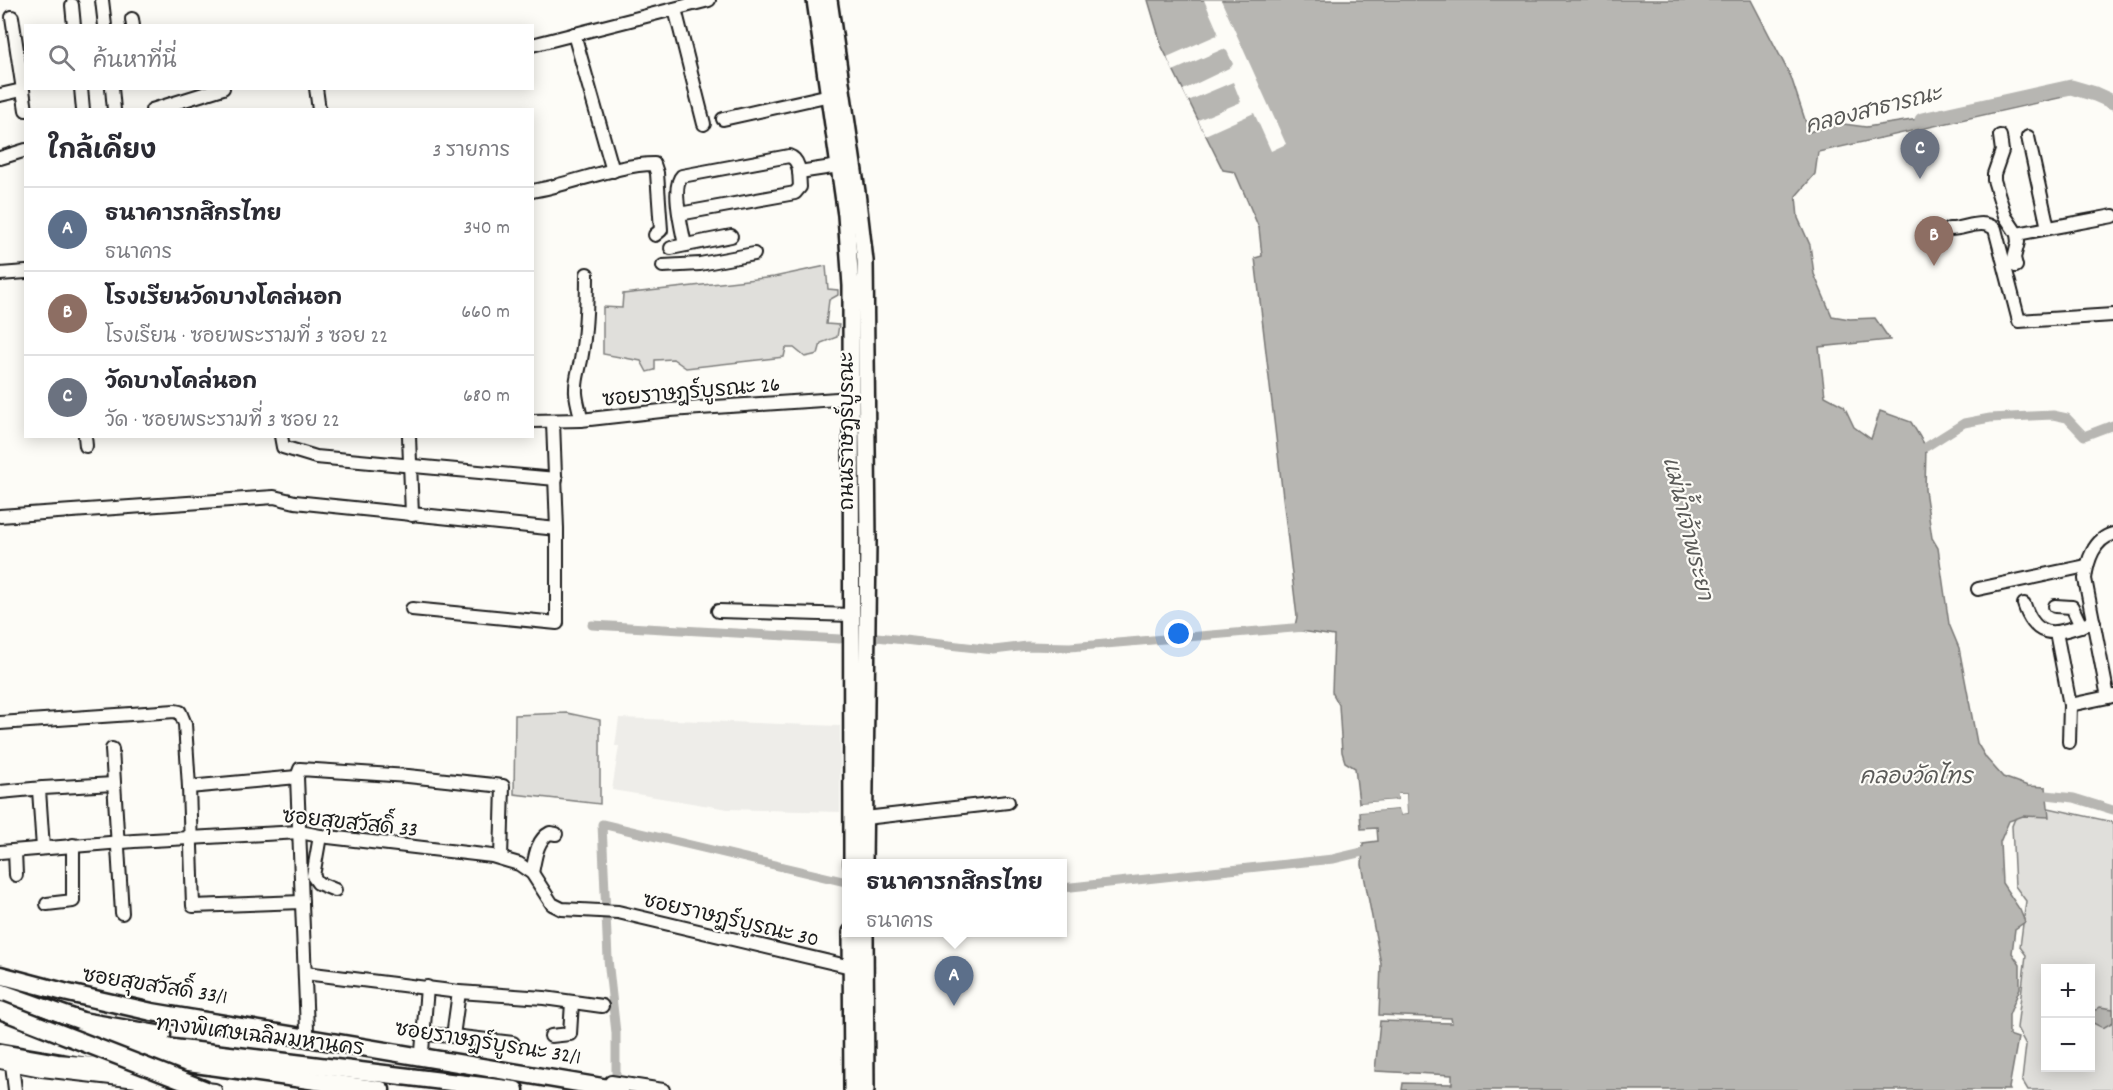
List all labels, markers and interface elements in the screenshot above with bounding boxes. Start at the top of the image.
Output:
search box [24,24,534,90]
icon: search [45,41,78,74]
text: ค้นหาที่นี่ [93,47,177,78]
water label: คลองสาธารณะ [1802,79,1948,143]
pin: C [1900,130,1940,179]
text: ใกล้เคียง [48,134,156,171]
text: 3 รายการ [432,138,510,166]
text: ธนาคารกสิกรไทย [105,200,282,231]
text: A [62,215,73,243]
text: 340 m [464,215,510,243]
pin: B [1914,216,1954,266]
text: ธนาคาร [105,240,172,268]
text: โรงเรียนวัดบางโคล่นอก [105,284,342,315]
text: B [63,299,72,327]
text: 660 m [461,299,510,327]
text: โรงเรียน · ซอยพระรามที่ 3 ซอย 22 [105,324,388,352]
street label: ถนนราษฎร์บูรณะ [833,352,864,510]
text: วัดบางโคล่นอก [105,368,257,399]
street label: ซอยราษฎร์บูรณะ 26 [601,370,782,417]
text: C [63,383,72,411]
text: 680 m [463,383,510,411]
text: วัด · ซอยพระรามที่ 3 ซอย 22 [105,408,340,436]
water label: แม่น้ำเจ้าพระยา [1653,452,1726,605]
your location [1164,619,1193,648]
water label: คลองวัดไทร [1860,761,1975,794]
street label: ซอยสุขสวัสดิ์ 33 [280,797,420,847]
popup [842,859,1067,937]
text: ธนาคารกสิกรไทย [866,869,1043,900]
street label: ซอยราษฎร์บูรณะ 30 [639,886,822,957]
text: ธนาคาร [866,909,933,937]
street label: ซอยสุขสวัสดิ์ 33/1 [80,956,230,1014]
pin: A [934,956,974,1006]
map controls [2041,964,2095,1072]
button: + [2041,964,2095,1018]
street label: ทางพิเศษเฉลิมมหานคร [154,1010,366,1066]
street label: ซอยราษฎร์บูรณะ 32/1 [392,1014,583,1074]
button: − [2041,1018,2095,1072]

